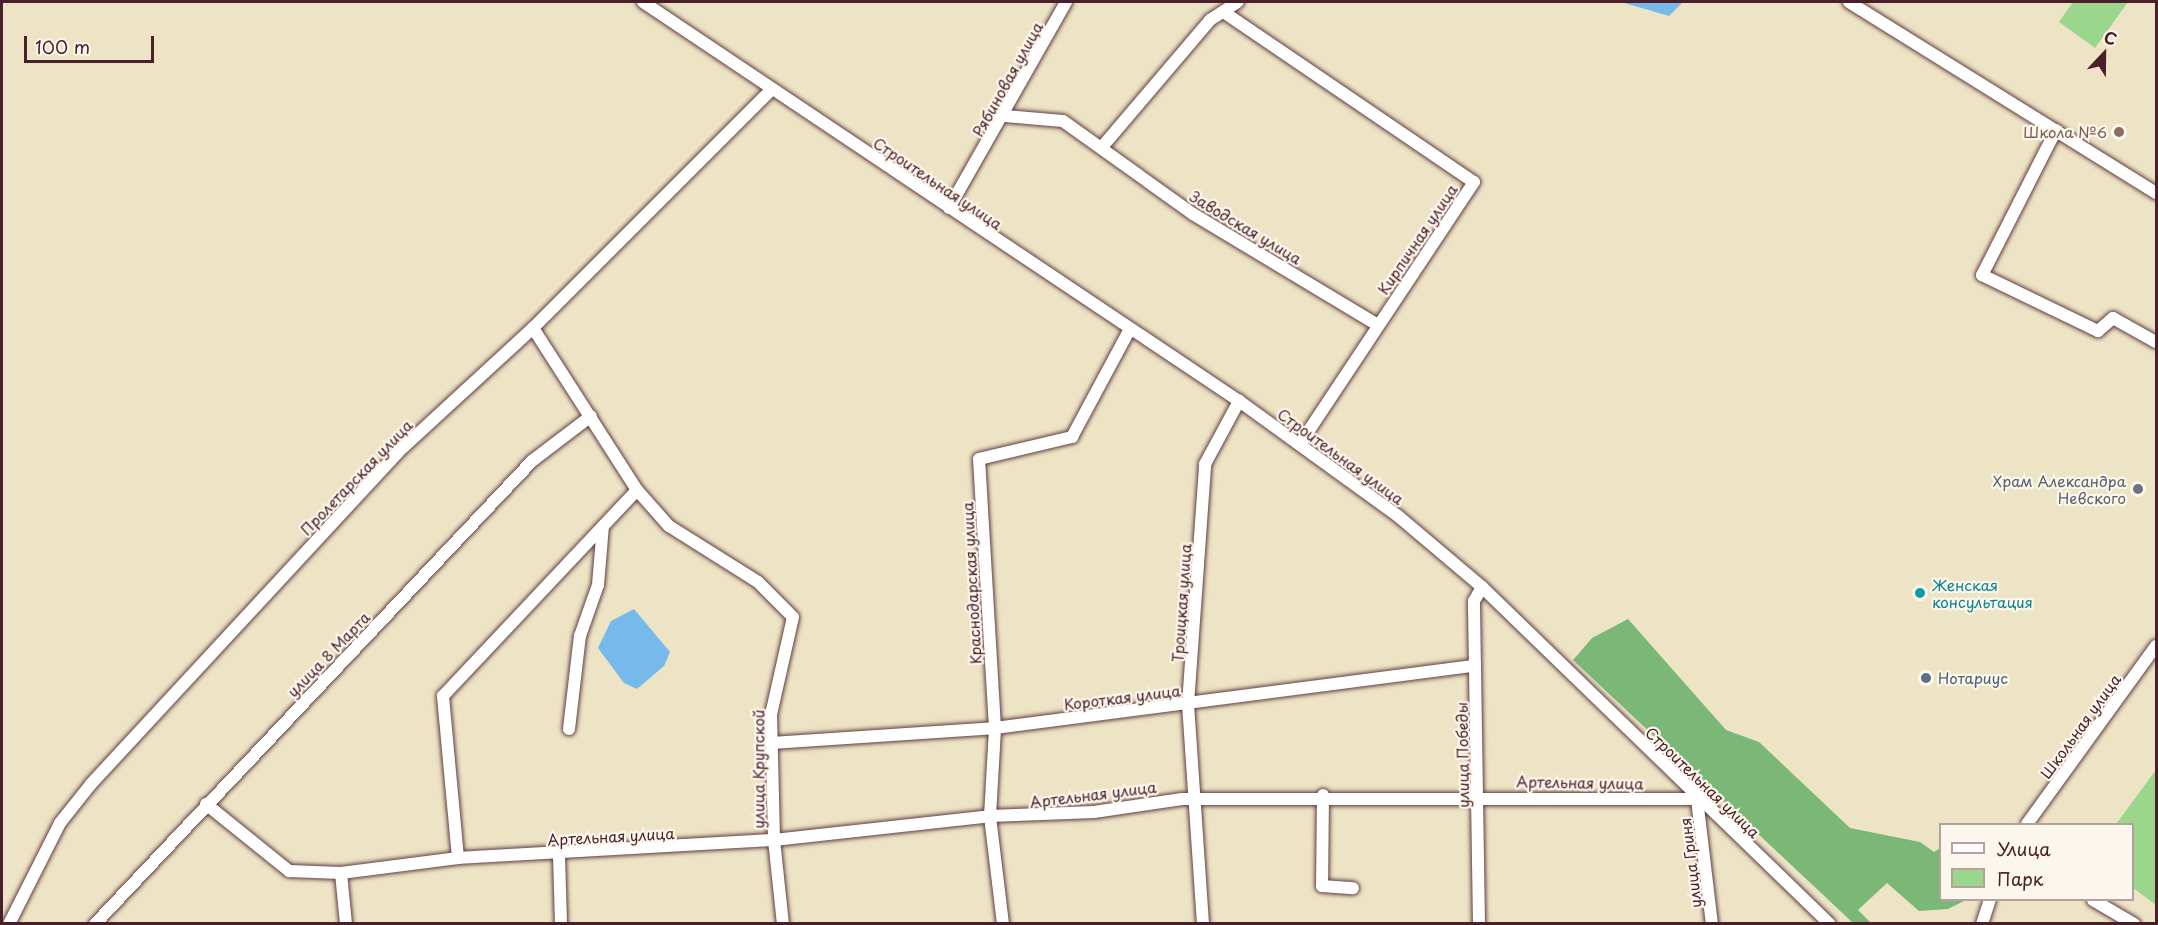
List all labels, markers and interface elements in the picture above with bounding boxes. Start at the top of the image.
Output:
street label: Рябиновая улица [968,19,1046,139]
scale bar [27,24,158,62]
north arrow [2074,24,2134,84]
text: С [2101,24,2121,51]
text: 100 m [35,33,90,60]
place label: Школа №6 [2023,123,2107,141]
marker: Школа №6 [2112,125,2126,139]
street label: Строительная улица [870,133,1006,233]
street label: Кирпичная улица [1373,180,1461,298]
street label: Заводская улица [1187,186,1305,268]
street label: Строительная улица [1274,404,1408,508]
street label: Пролетарская улица [296,415,416,539]
place label: Храм Александра Невского [1993,471,2126,506]
marker: Храм Александра Невского [2131,482,2145,496]
street label: Краснодарская улица [958,501,984,665]
street label: Троицкая улица [1168,543,1194,663]
place label: Женская консультация [1932,575,2033,610]
marker: Женская консультация [1913,586,1927,600]
street label: улица 8 Марта [283,607,373,701]
place label: Нотариус [1938,669,2008,687]
street label: Школьная улица [2036,670,2124,782]
marker: Нотариус [1919,671,1933,685]
street label: Короткая улица [1062,681,1182,713]
street label: улица Победы [1452,702,1472,808]
street label: улица Крупской [749,709,767,829]
street label: Строительная улица [1642,723,1764,841]
street label: Артельная улица [1516,772,1644,792]
street label: Артельная улица [1028,777,1158,811]
street label: улица Гриня [1675,817,1705,909]
legend [1939,823,2134,901]
street label: Артельная улица [546,824,676,848]
text: Улица [1997,835,2051,862]
text: Парк [1997,865,2043,892]

